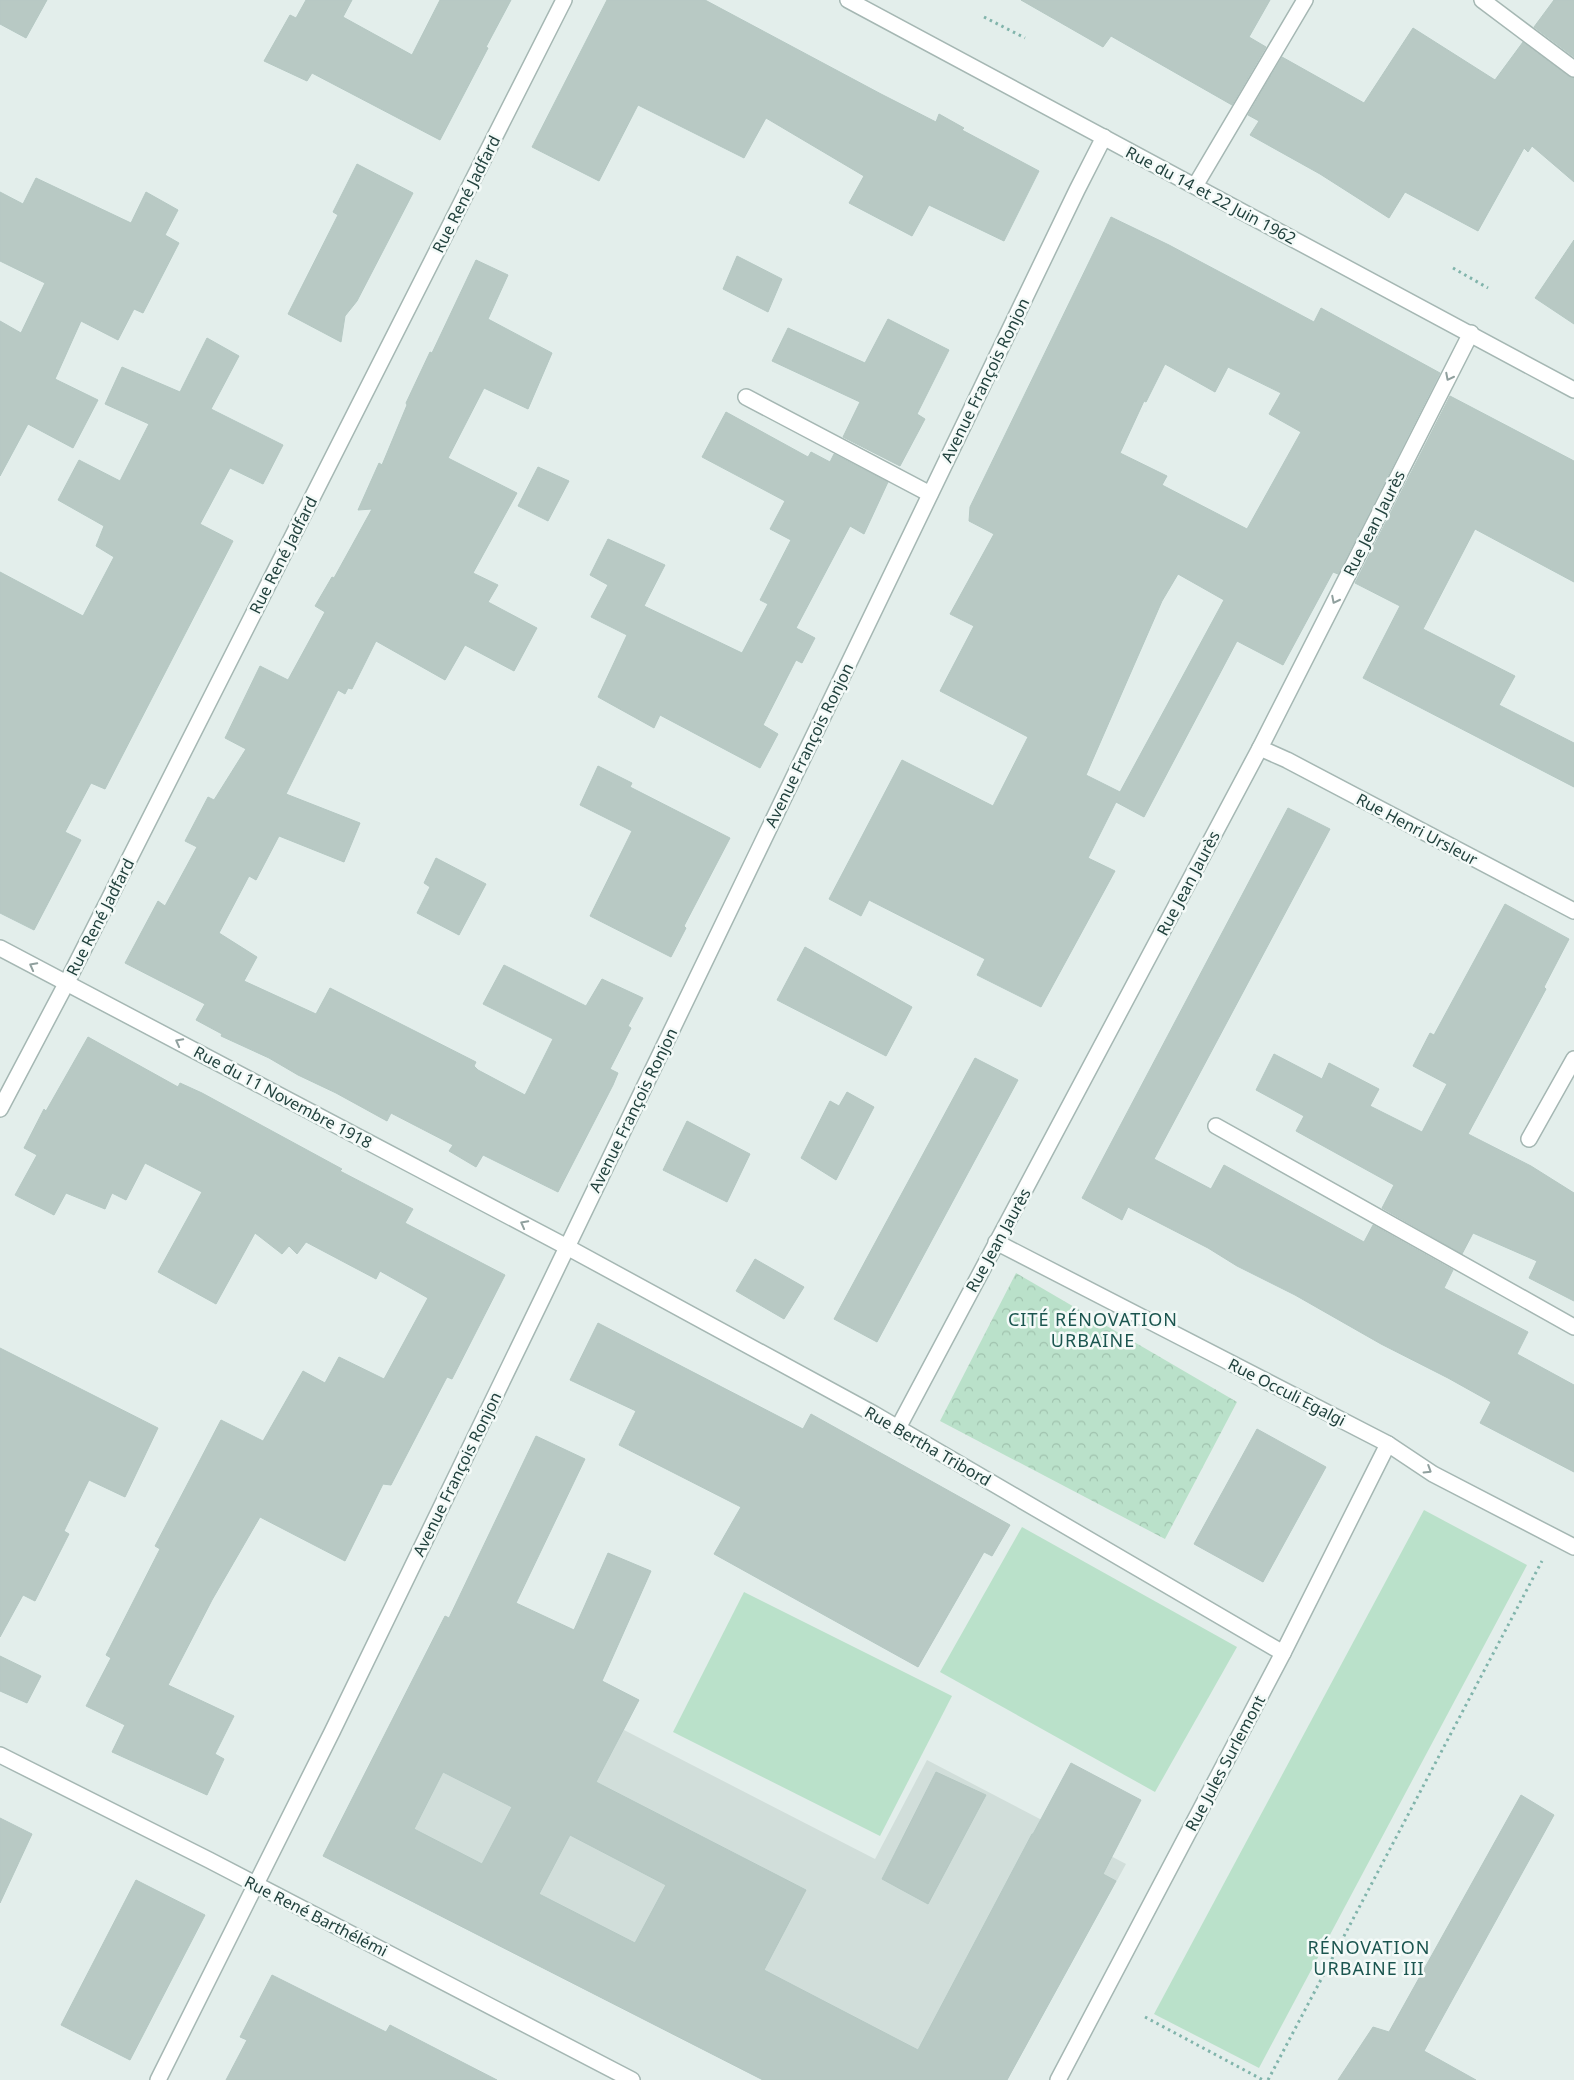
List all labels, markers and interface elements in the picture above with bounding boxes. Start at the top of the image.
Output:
street label: Rue René Jadfard [427,132,505,256]
street label: Rue du 14 et 22 Juin 1962 [1122,141,1300,249]
street label: Avenue François Ronjon [936,294,1034,466]
one-way arrow [1445,372,1455,381]
street label: Rue Jean Jaurès [1338,466,1410,580]
street label: Rue René Jadfard [244,493,322,617]
one-way arrow [1331,594,1341,603]
street label: Avenue François Ronjon [760,659,858,831]
street label: Rue Henri Ursleur [1353,788,1482,870]
street label: Rue Jean Jaurès [1151,827,1225,939]
street label: Rue René Jadfard [61,855,139,979]
one-way arrow [30,962,39,972]
street label: Avenue François Ronjon [584,1024,682,1196]
one-way arrow [175,1039,184,1049]
street label: Rue du 11 Novembre 1918 [190,1041,376,1153]
street label: Rue Jean Jaurès [960,1184,1036,1296]
one-way arrow [520,1220,529,1230]
district label: CITÉ RÉNOVATION URBAINE [1008,1307,1178,1352]
street label: Rue Occuli Egalgi [1225,1353,1349,1431]
street label: Avenue François Ronjon [408,1388,506,1560]
street label: Rue Bertha Tribord [861,1401,995,1491]
one-way arrow [1423,1464,1432,1474]
street label: Rue Jules Surlemont [1180,1691,1270,1835]
street label: Rue René Barthélémi [241,1870,391,1962]
district label: RÉNOVATION URBAINE III [1308,1935,1430,1980]

